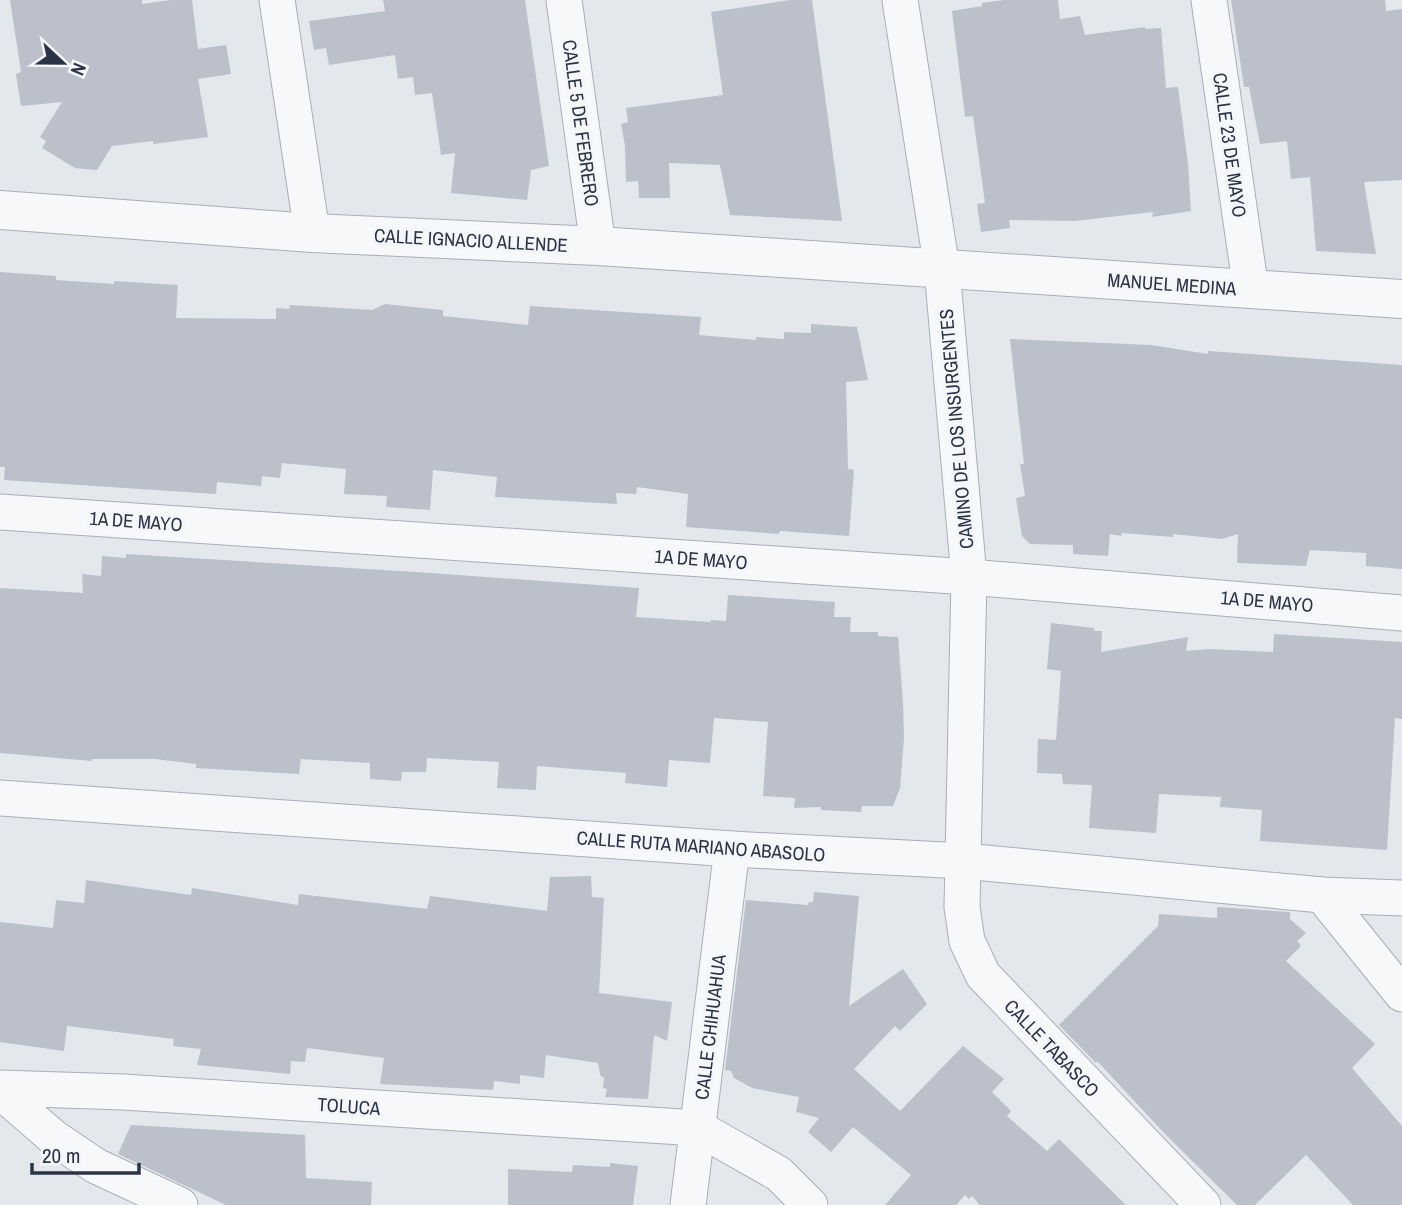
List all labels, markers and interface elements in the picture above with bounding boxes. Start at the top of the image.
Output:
north arrow [28,28,98,98]
street label: CALLE 5 DE FEBRERO [556,38,606,208]
text: N [65,59,93,79]
street label: CALLE 23 DE MAYO [1207,71,1253,219]
street label: CALLE IGNACIO ALLENDE [373,222,569,258]
street label: MANUEL MEDINA [1107,267,1238,302]
street label: CAMINO DE LOS INSURGENTES [933,308,979,550]
street label: 1A DE MAYO [89,505,183,537]
street label: 1A DE MAYO [654,543,748,575]
street label: 1A DE MAYO [1219,584,1315,618]
street label: CALLE RUTA MARIANO ABASOLO [576,824,826,868]
street label: CALLE CHIHUAHUA [688,952,732,1101]
street label: CALLE TABASCO [999,993,1105,1103]
street label: TOLUCA [317,1091,382,1121]
scale bar [32,1132,138,1176]
text: 20 m [42,1141,80,1170]

